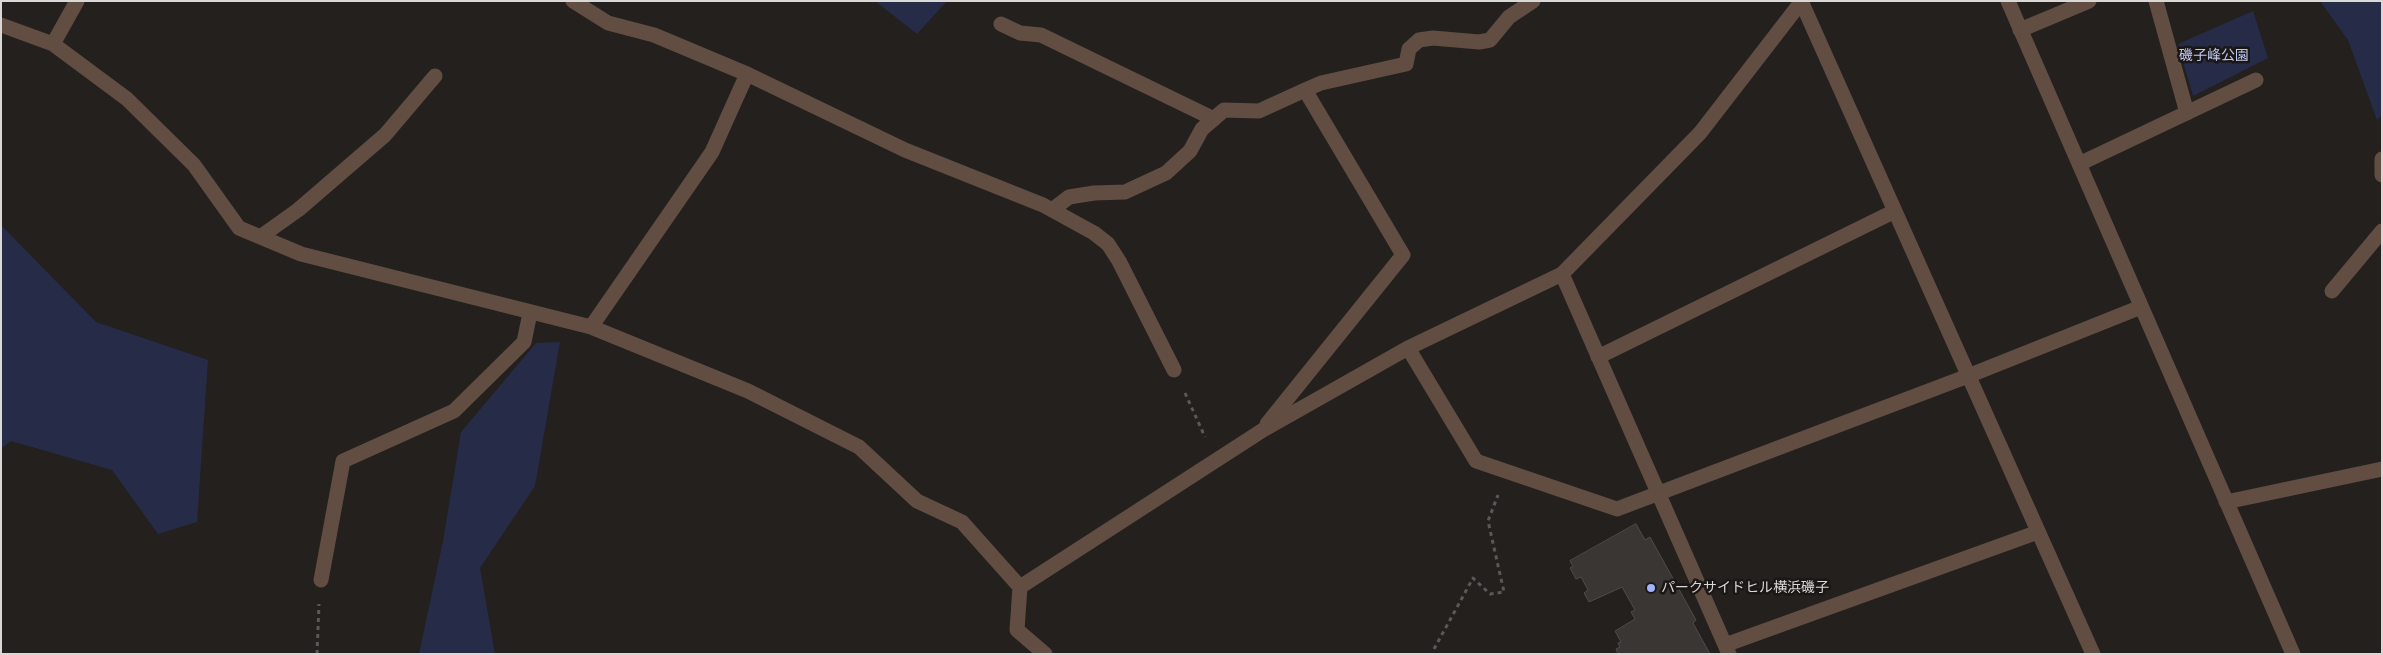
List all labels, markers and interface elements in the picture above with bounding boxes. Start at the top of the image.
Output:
park label: 磯子峰公園 [2179,48,2249,64]
place label: パークサイドヒル横浜磯子 [1661,580,1829,596]
marker: パークサイドヒル横浜磯子 [1645,582,1657,594]

